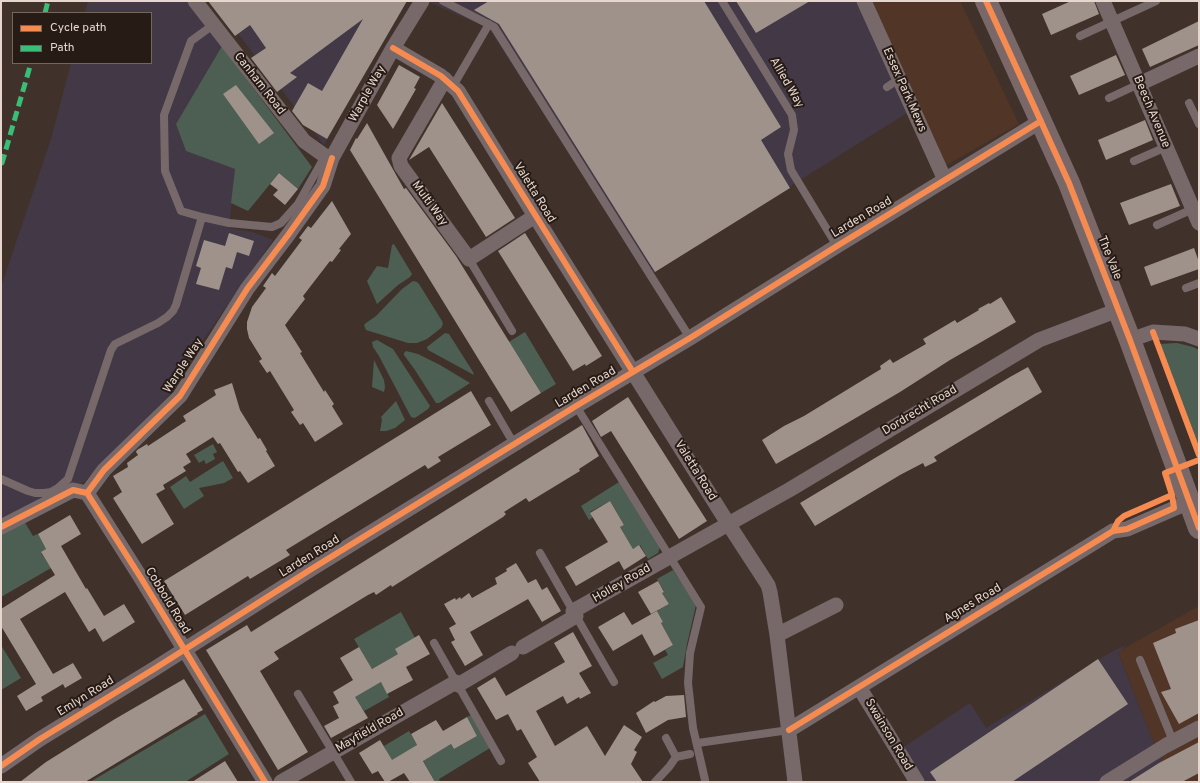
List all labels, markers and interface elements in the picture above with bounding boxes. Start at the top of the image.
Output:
legend [12,12,152,64]
text: Cycle path [50,20,107,36]
text: Path [50,40,75,56]
street label: Essex Park Mews [879,46,929,134]
street label: Canham Road [230,50,288,118]
street label: Allied Way [766,55,806,111]
street label: Warple Way [347,63,389,125]
street label: Beech Avenue [1129,74,1173,150]
street label: Valetta Road [510,160,558,226]
street label: Multi Way [408,179,450,229]
street label: Larden Road [829,194,895,242]
street label: The Vale [1094,234,1124,282]
street label: Warple Way [161,336,207,396]
street label: Larden Road [553,364,619,412]
street label: Dordrecht Road [880,383,960,439]
street label: Valetta Road [671,438,719,504]
street label: Larden Road [277,533,343,581]
street label: Holley Road [590,562,654,606]
street label: Cobbold Road [141,565,193,637]
street label: Agnes Road [942,581,1004,627]
street label: Emlyn Road [55,674,117,720]
street label: Swainson Road [861,697,915,773]
street label: Mayfield Road [334,706,406,756]

